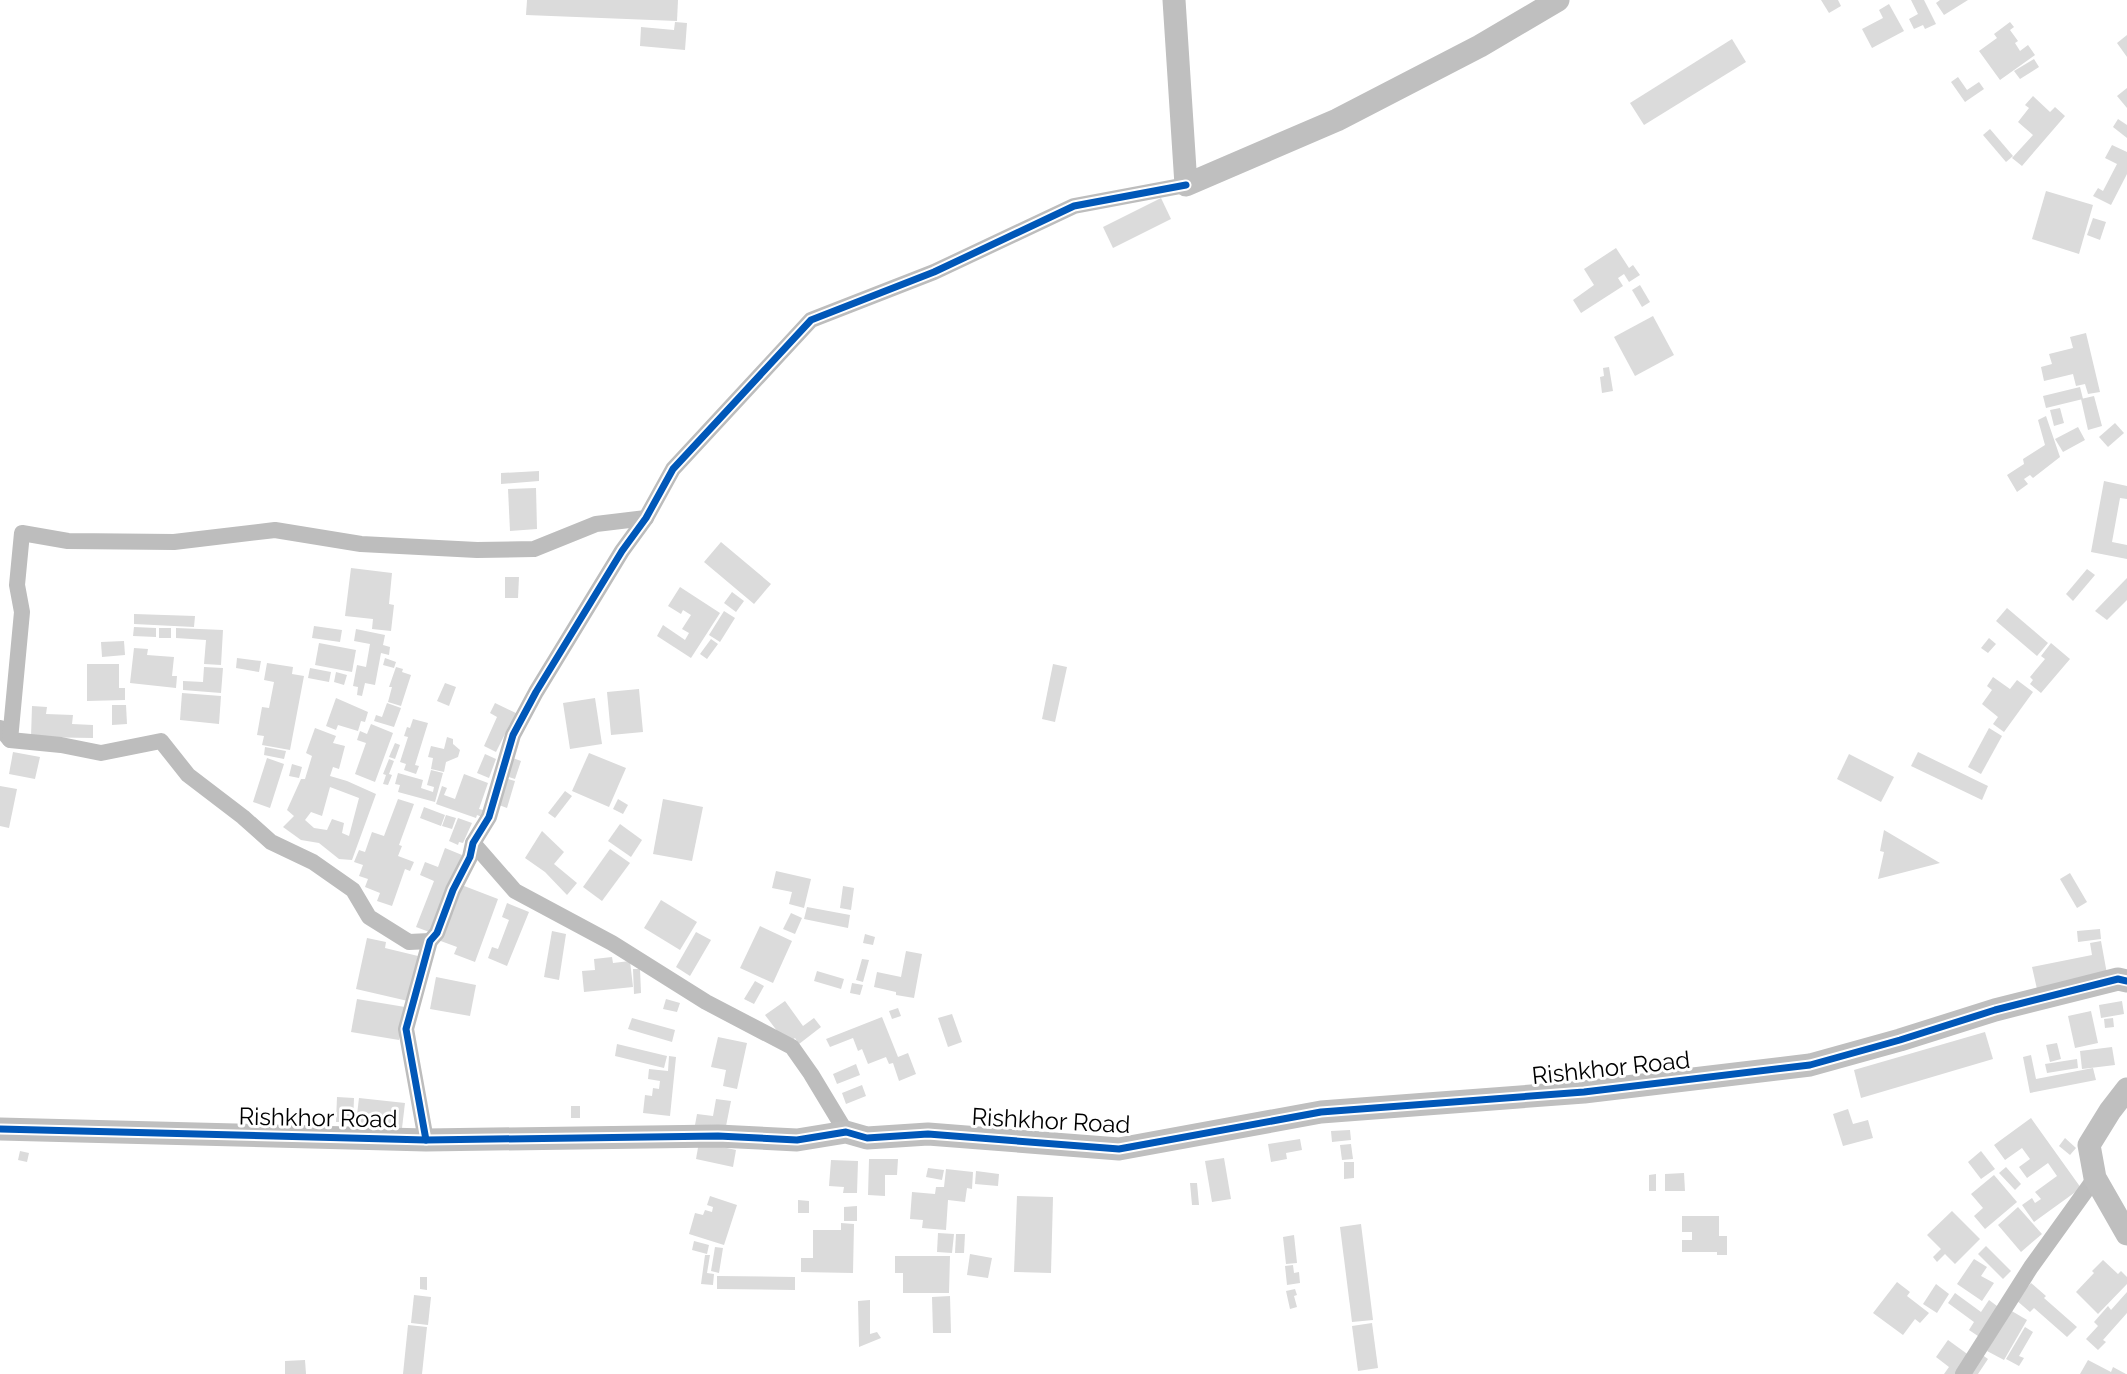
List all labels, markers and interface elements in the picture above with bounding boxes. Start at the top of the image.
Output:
street label: Rishkhor Road [1530,1045,1691,1090]
street label: Rishkhor Road [238,1102,398,1133]
street label: Rishkhor Road [971,1102,1131,1139]

